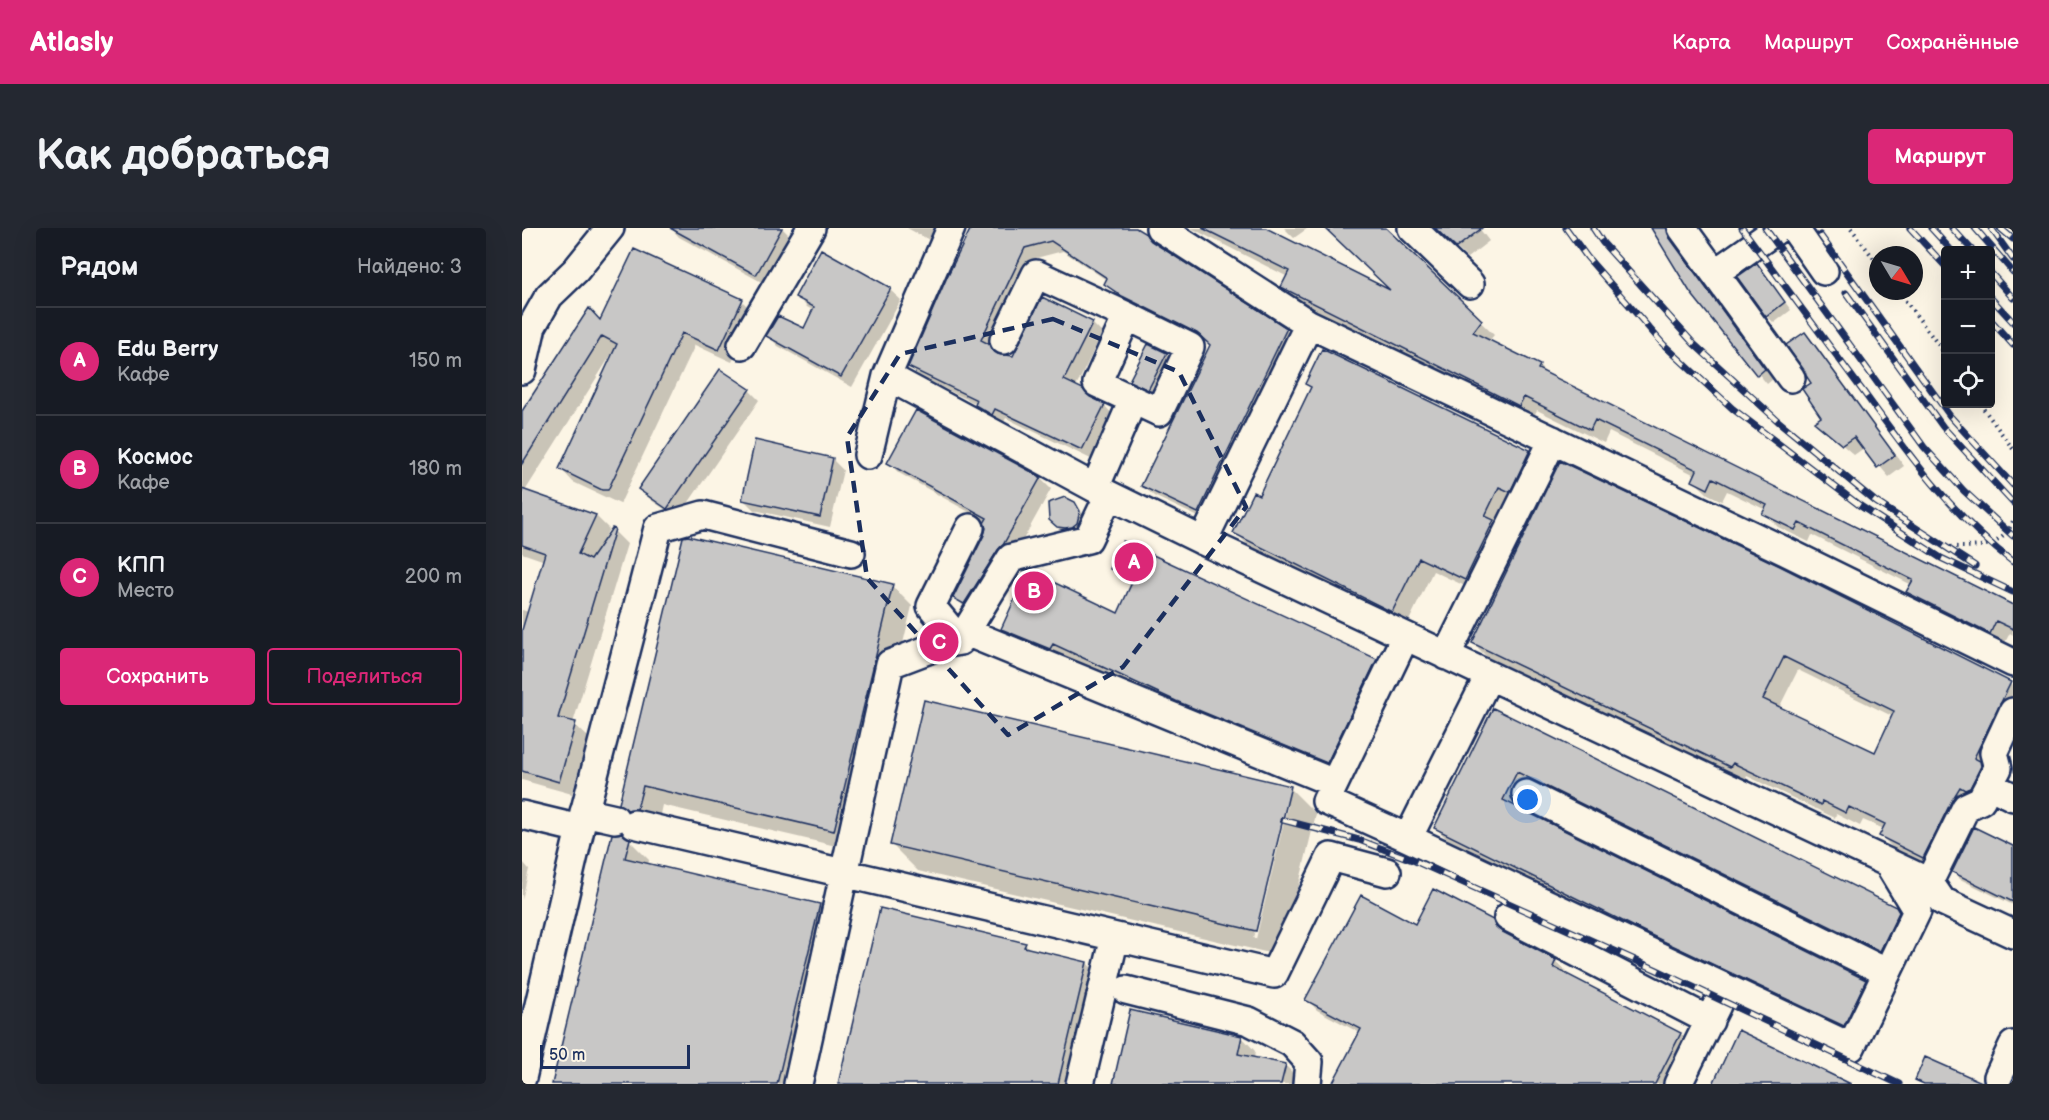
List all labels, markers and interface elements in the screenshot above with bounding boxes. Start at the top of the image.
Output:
text: Atlasly [30,26,113,59]
text: Карта [1672,30,1731,55]
text: Маршрут [1764,30,1853,55]
text: Сохранённые [1886,30,2019,55]
button: Маршрут [1868,129,2013,184]
text: Как добраться [36,131,331,182]
north arrow [1869,246,1923,300]
map controls [1941,246,1995,408]
button: + [1941,246,1995,300]
text: Рядом [60,252,138,283]
text: Найдено: 3 [357,255,462,279]
button: − [1941,300,1995,354]
text: Edu Berry [117,336,218,363]
text: A [73,349,86,373]
text: 150 m [409,349,462,373]
button: locate [1941,354,1995,408]
text: Кафе [117,363,170,387]
text: Космос [117,444,193,471]
text: B [72,457,87,481]
text: 180 m [409,457,462,481]
text: Кафе [117,471,170,495]
pin: A [1114,540,1154,584]
text: КПП [117,552,165,579]
text: C [72,565,87,589]
text: 200 m [405,565,462,589]
pin: B [1014,568,1054,614]
text: Место [117,579,174,603]
pin: C [920,620,958,664]
button: Сохранить [60,648,255,705]
button: Поделиться [267,648,462,705]
your location [1513,785,1542,814]
scale bar [540,1042,690,1070]
text: 50 m [549,1046,585,1065]

